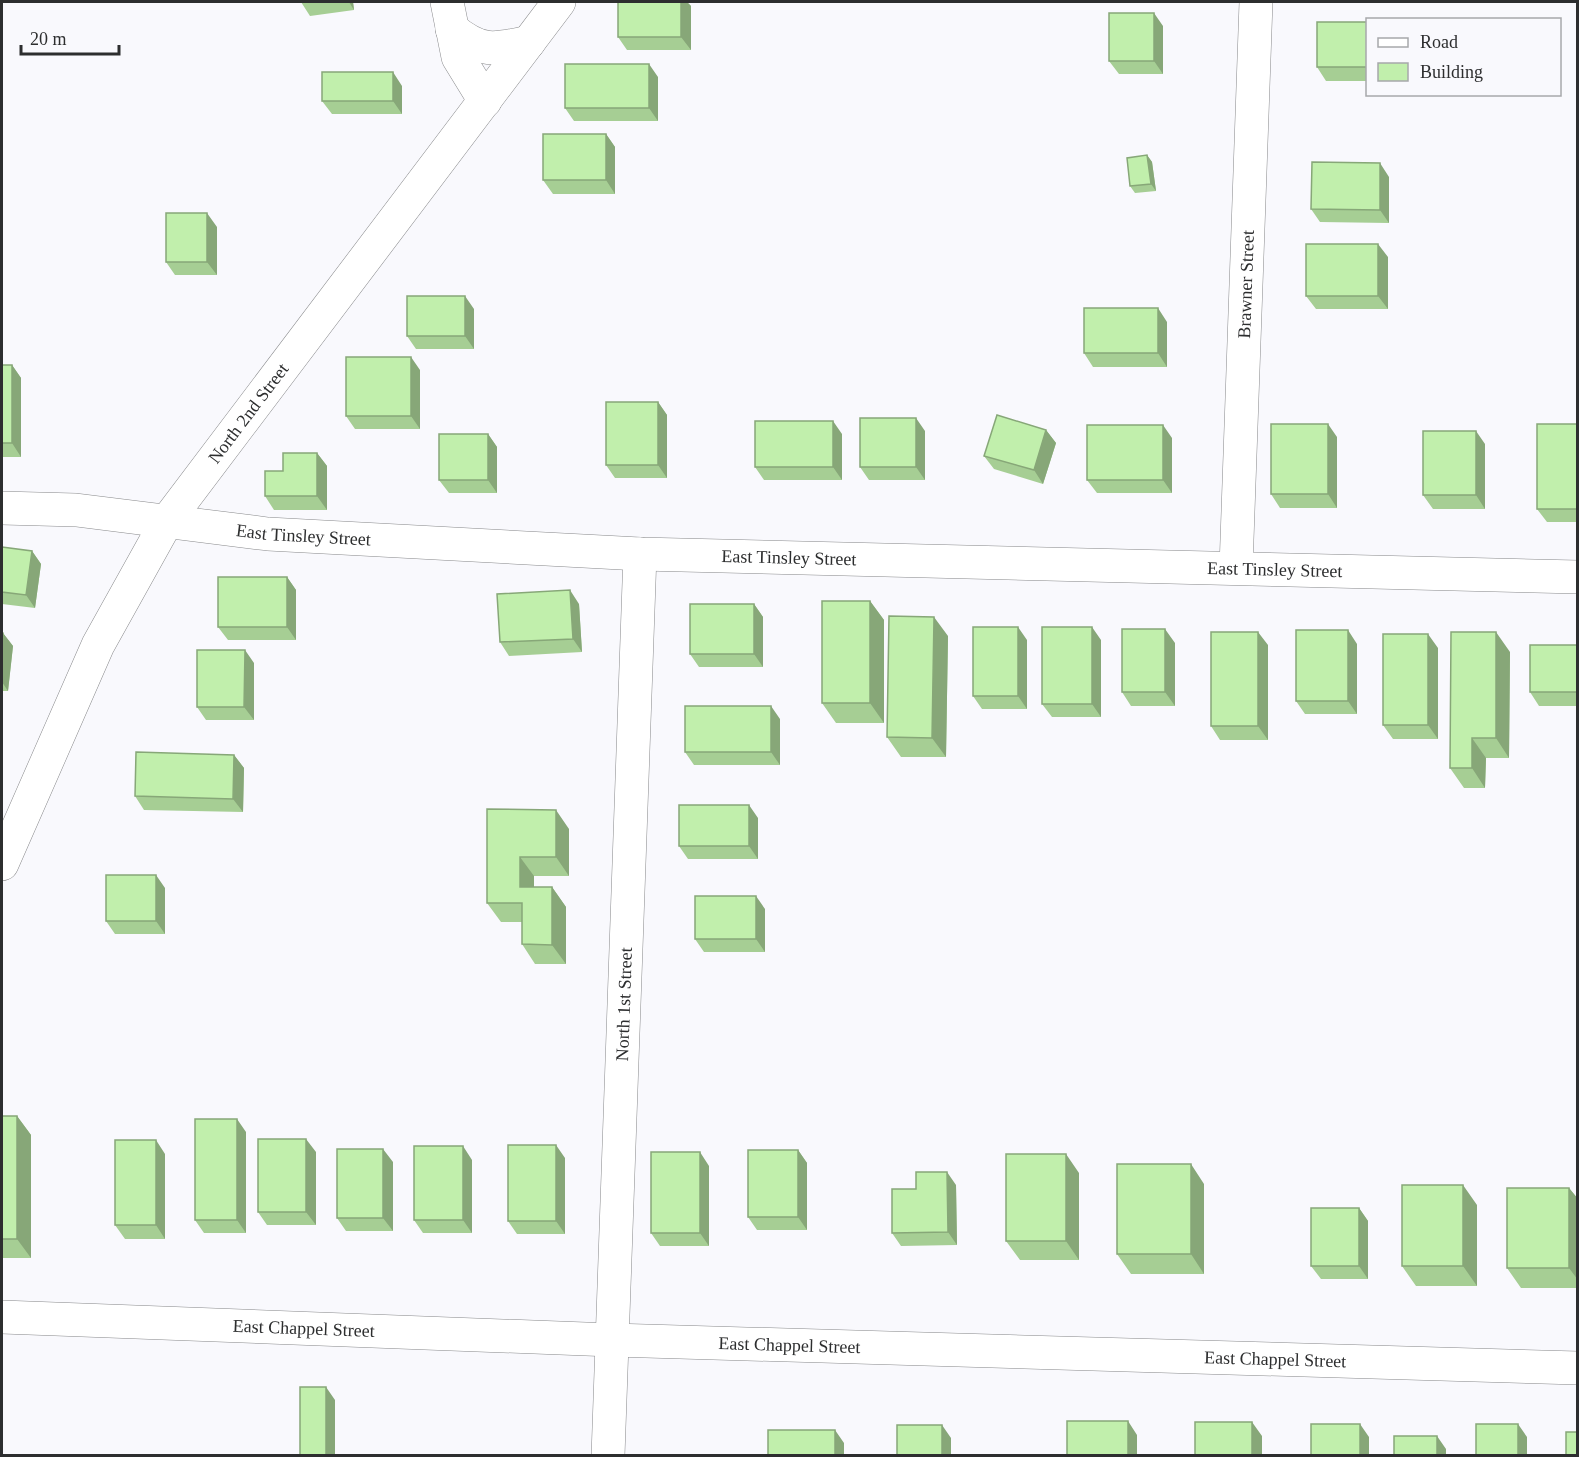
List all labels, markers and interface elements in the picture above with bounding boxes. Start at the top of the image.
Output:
scale bar [21,18,118,56]
legend [1366,18,1561,96]
text: 20 m [30,29,67,49]
text: Road [1420,32,1458,52]
text: Building [1420,62,1483,82]
street label: Brawner Street [1234,230,1258,339]
street label: North 2nd Street [204,359,293,467]
street label: East Tinsley Street [235,520,371,550]
street label: East Tinsley Street [721,546,857,569]
street label: East Tinsley Street [1207,558,1343,581]
street label: North 1st Street [612,947,636,1062]
street label: East Chappel Street [232,1316,375,1341]
street label: East Chappel Street [718,1333,861,1357]
street label: East Chappel Street [1204,1347,1347,1371]

